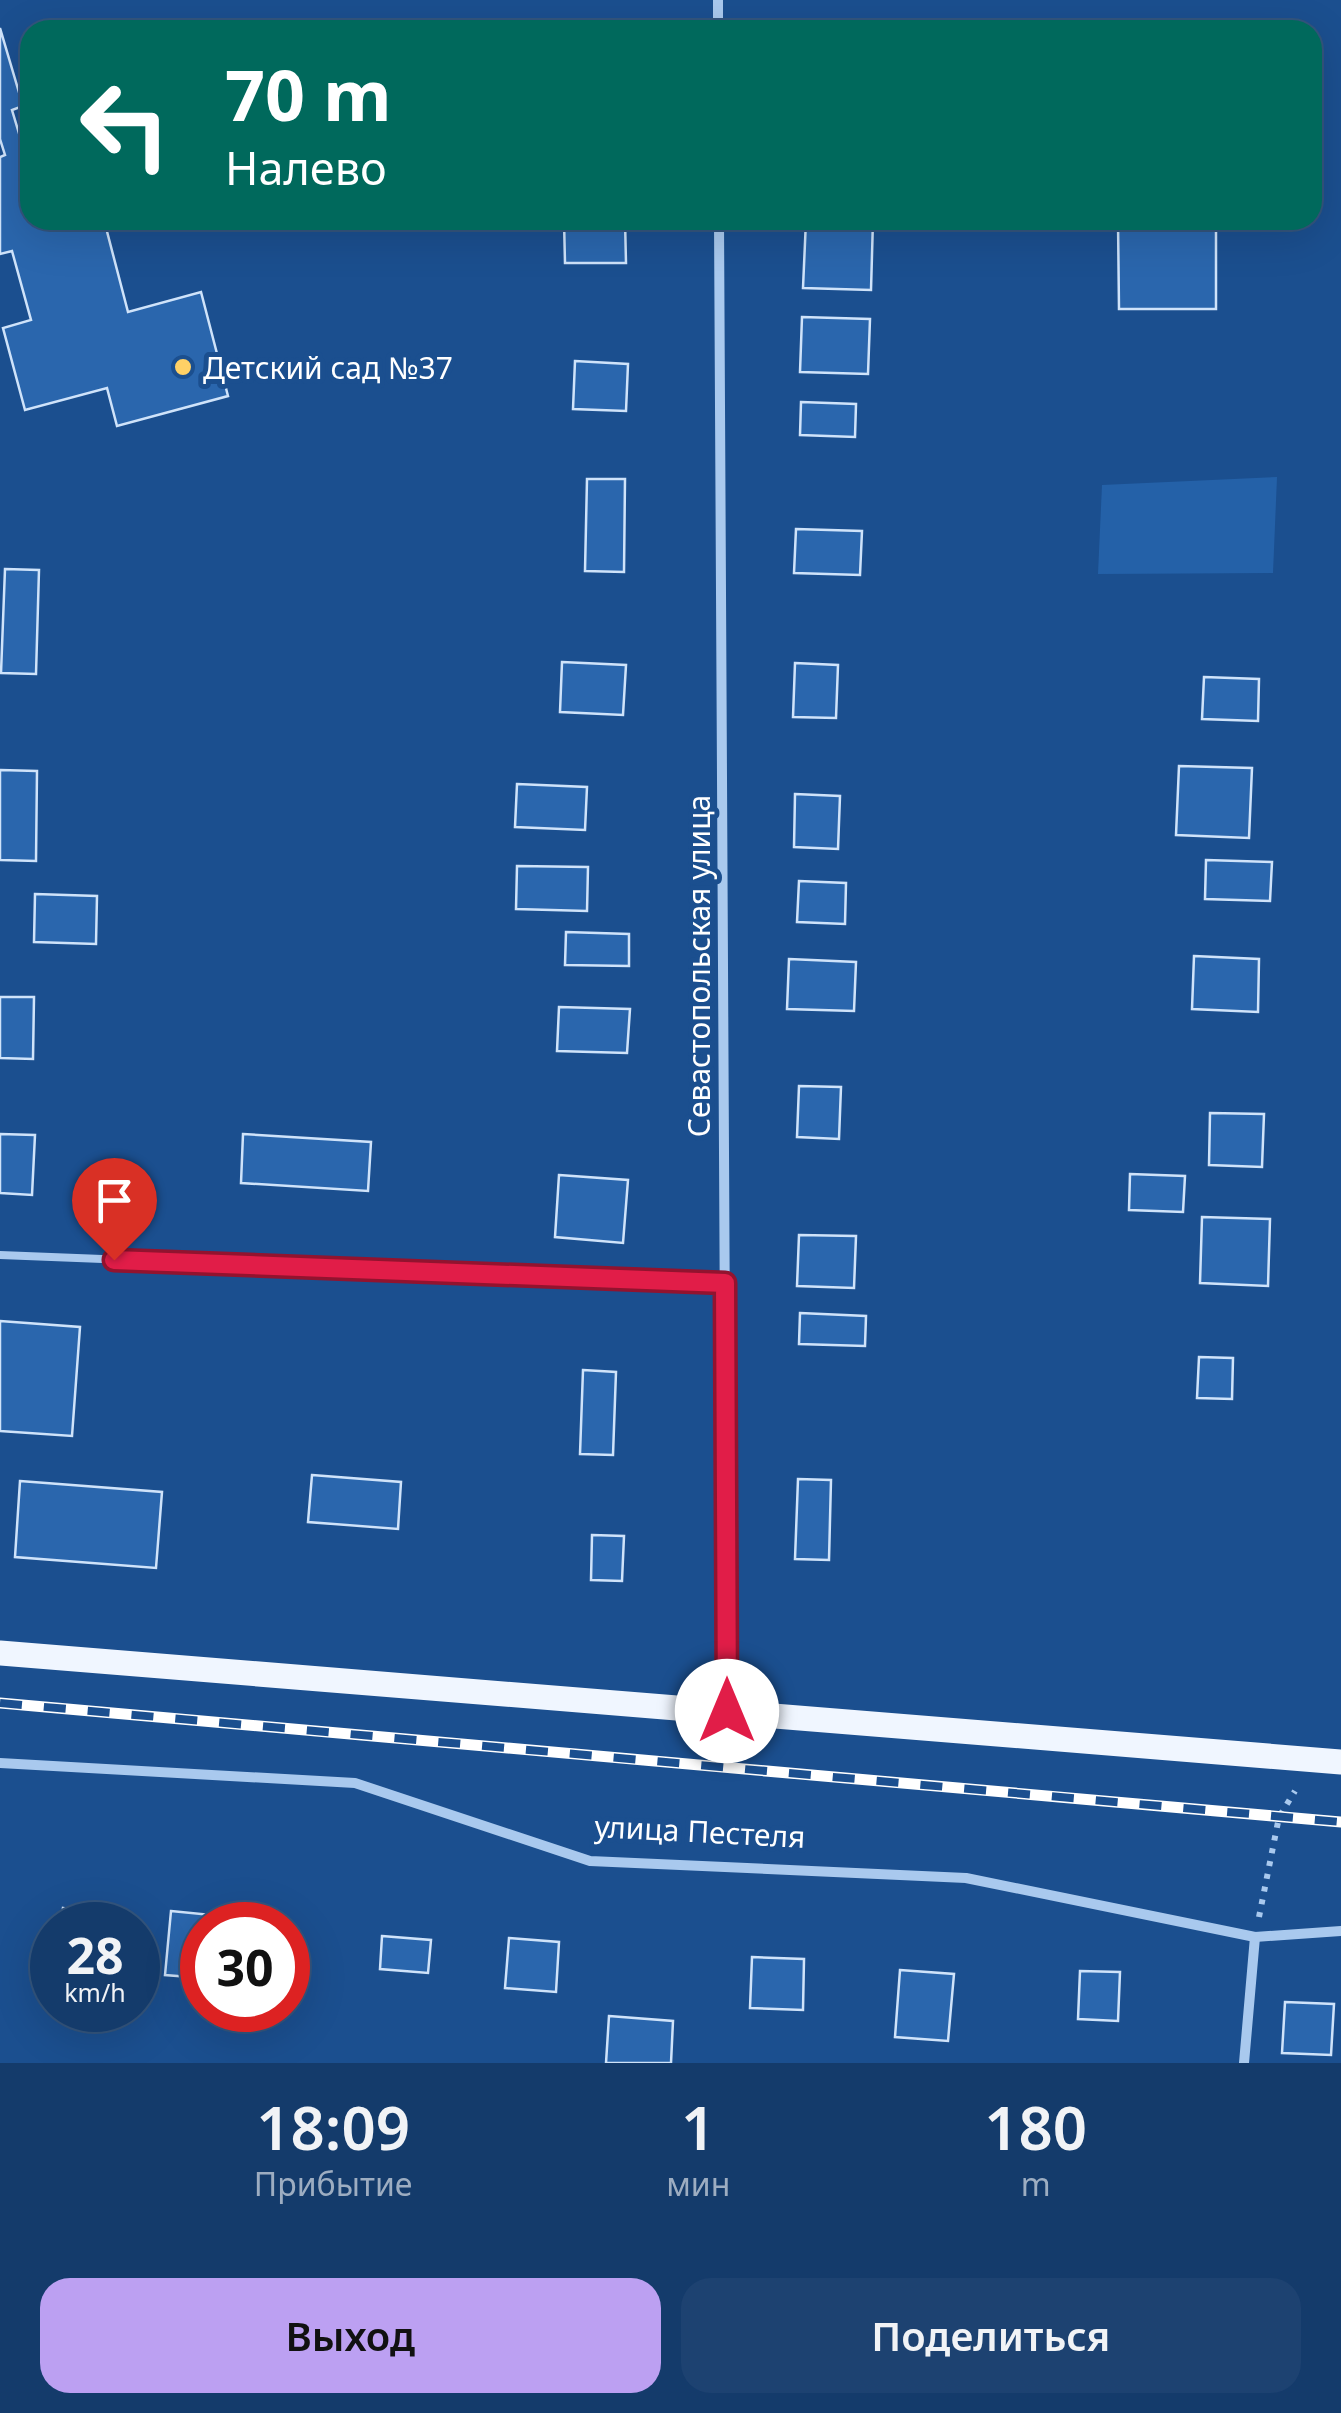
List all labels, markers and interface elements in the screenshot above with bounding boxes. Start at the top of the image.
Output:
text: 70 m [225,46,392,142]
icon: left [60,60,190,190]
text: Налево [225,137,387,198]
place label: Детский сад №37 [203,347,453,388]
marker: Детский сад №37 [172,356,194,378]
street label: Севастопольская улица [678,795,719,1137]
pin [72,1158,157,1261]
icon: arrive [87,1173,142,1228]
position arrow [675,1659,779,1763]
street label: улица Пестеля [593,1805,807,1857]
speed limit sign: 30 [180,1902,310,2032]
text: 28 [66,1921,124,1989]
text: km/h [64,1975,126,2009]
text: 18:09 [256,2086,410,2168]
text: 1 [681,2086,715,2168]
text: 180 [984,2086,1087,2168]
text: Прибытие [254,2162,412,2205]
text: мин [666,2162,730,2205]
text: m [1021,2162,1051,2205]
button: Выход [40,2278,661,2393]
button: Поделиться [681,2278,1301,2393]

